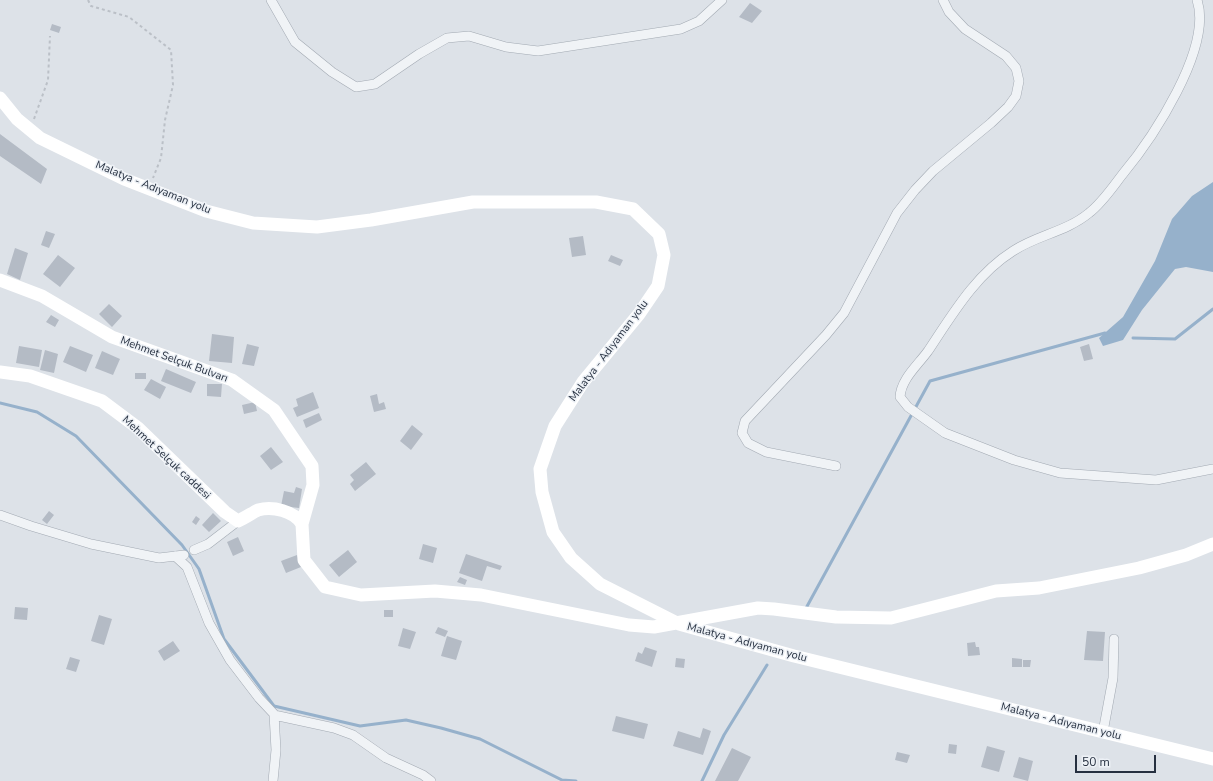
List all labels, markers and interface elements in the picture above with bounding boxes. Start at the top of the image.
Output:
street label: Malatya - Adıyaman yolu [93,159,213,217]
street label: Malatya - Adıyaman yolu [567,298,651,404]
street label: Mehmet Selçuk Bulvarı [118,334,230,386]
street label: Mehmet Selçuk caddesi [119,414,213,502]
street label: Malatya - Adıyaman yolu [686,621,808,665]
street label: Malatya - Adıyaman yolu [999,701,1123,743]
scale bar [1077,747,1158,773]
text: 50 m [1082,754,1110,770]

